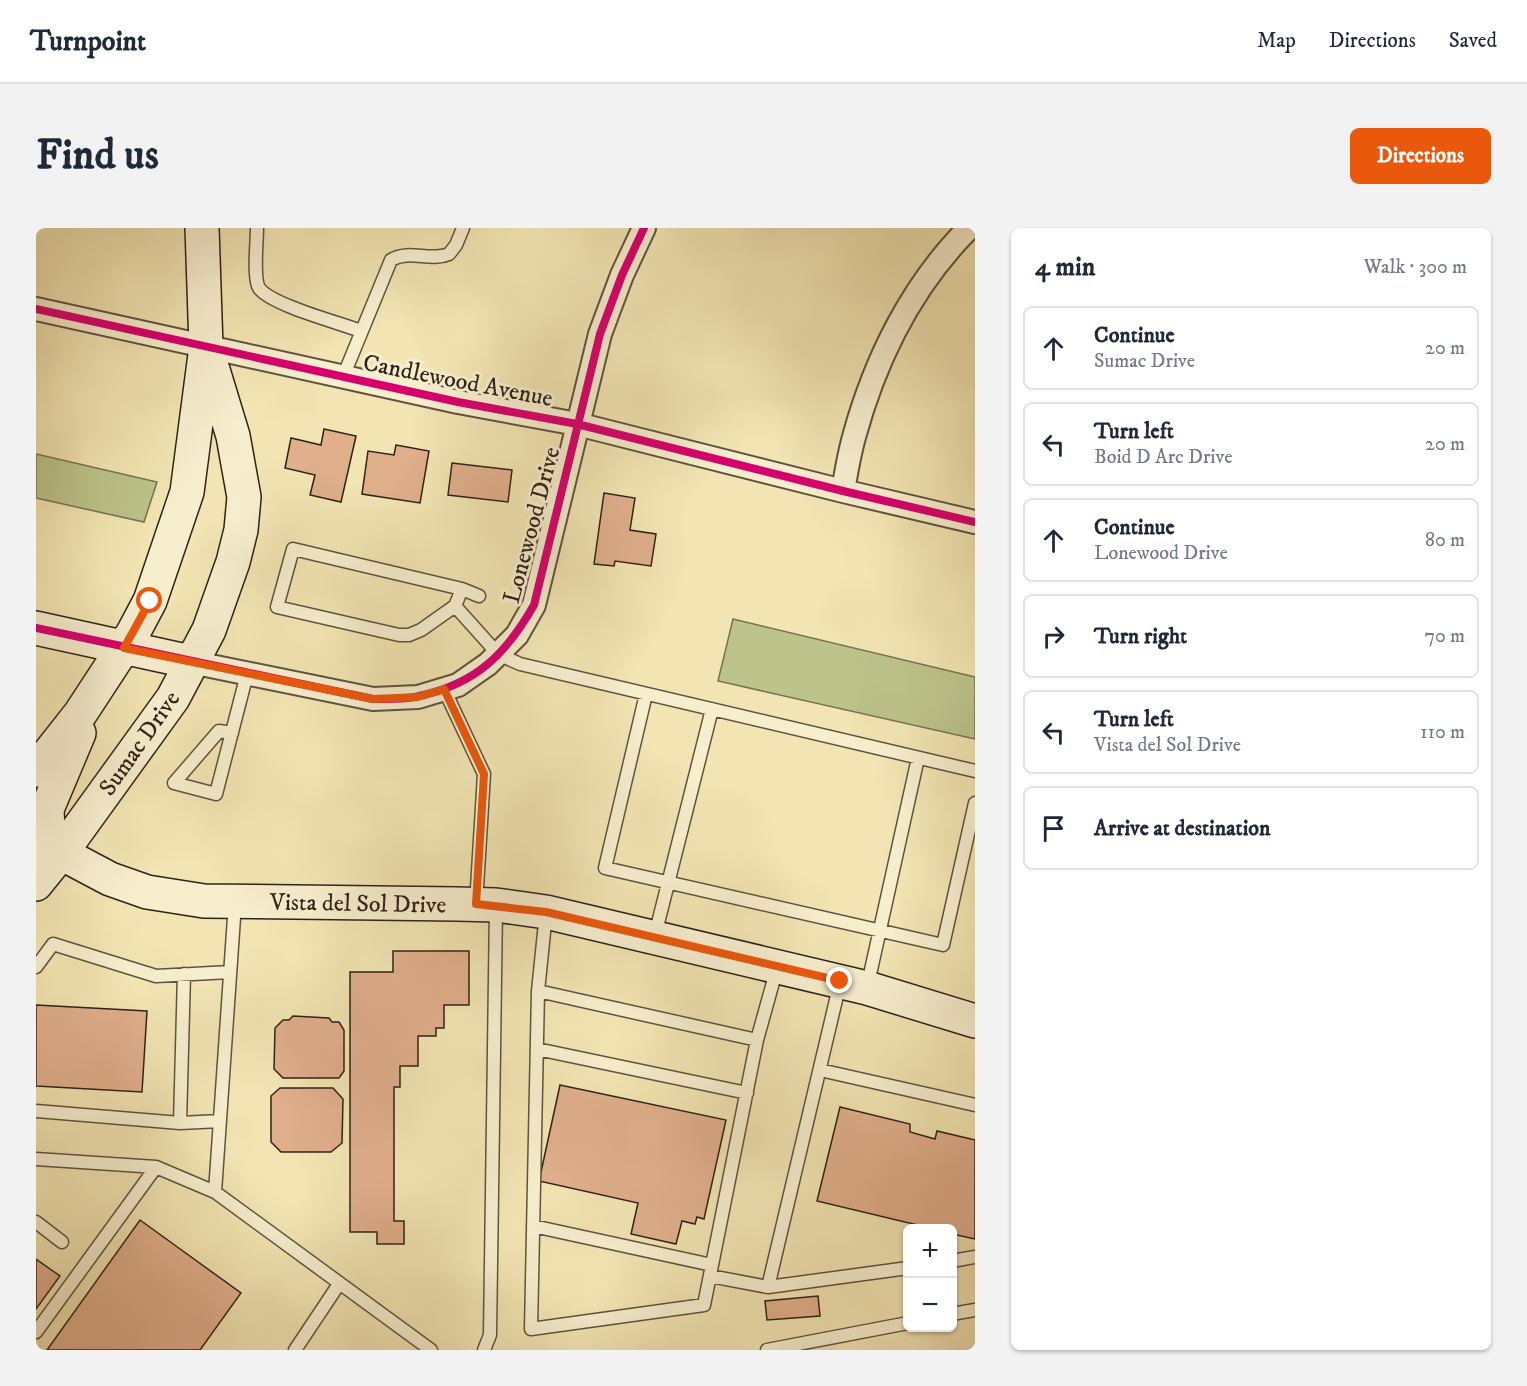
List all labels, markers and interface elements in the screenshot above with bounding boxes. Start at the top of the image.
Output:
text: Turnpoint [30,24,146,59]
text: Map [1257,28,1296,54]
text: Directions [1329,28,1416,54]
text: Saved [1449,28,1497,54]
button: Directions [1350,128,1491,184]
text: Find us [36,130,159,182]
text: 4 min [1035,251,1095,284]
text: Walk · 300 m [1364,255,1467,280]
text: Continue [1094,322,1175,349]
icon: ahead [1037,332,1070,365]
text: 20 m [1425,336,1465,361]
street label: Candlewood Avenue [360,348,555,414]
text: Sumac Drive [1094,349,1195,374]
text: Turn left [1094,418,1174,445]
icon: left [1037,428,1070,461]
text: 20 m [1425,432,1465,457]
street label: Lonewood Drive [497,444,567,607]
text: Boid D Arc Drive [1094,445,1233,470]
text: Continue [1094,514,1175,541]
icon: ahead [1037,524,1070,557]
text: 80 m [1425,528,1465,553]
text: Lonewood Drive [1094,541,1228,566]
route start [136,587,162,613]
icon: right [1037,620,1070,653]
text: Turn right [1094,623,1187,650]
text: 70 m [1424,624,1465,649]
street label: Sumac Drive [93,685,187,802]
text: Turn left [1094,706,1174,733]
icon: left [1037,716,1070,749]
text: 110 m [1420,720,1465,745]
text: Vista del Sol Drive [1094,733,1241,758]
icon: arrive [1037,812,1070,845]
text: Arrive at destination [1094,815,1271,842]
street label: Vista del Sol Drive [268,887,447,921]
route end [826,967,852,993]
map controls [903,1224,957,1332]
button: + [903,1224,957,1278]
button: − [903,1278,957,1332]

